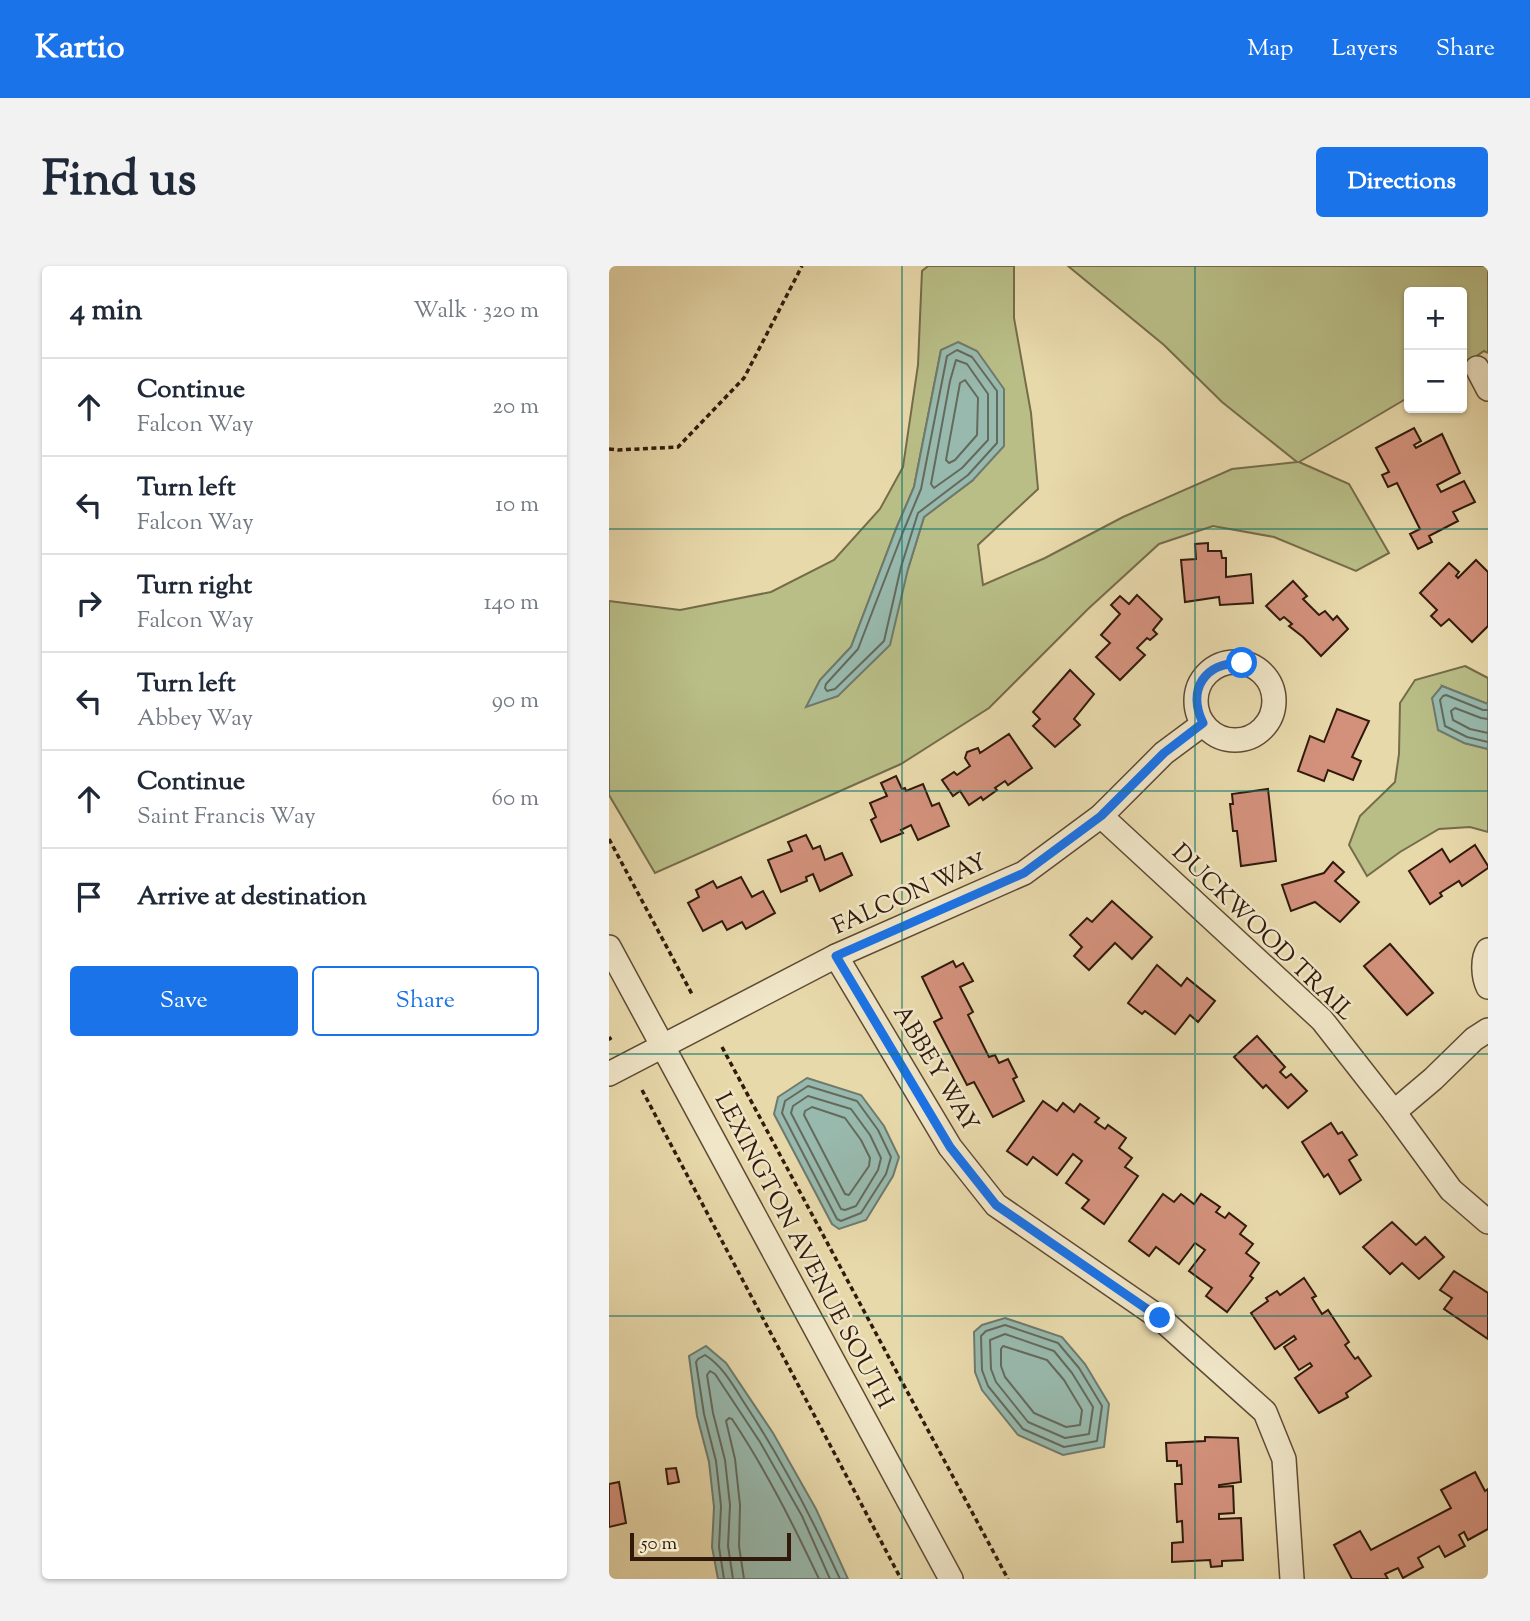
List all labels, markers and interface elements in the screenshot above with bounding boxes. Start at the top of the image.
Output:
text: Kartio [35,25,125,73]
text: Map [1247,32,1293,66]
text: Layers [1331,32,1398,66]
text: Share [1436,32,1495,66]
text: Find us [42,147,196,217]
button: Directions [1316,147,1488,217]
map controls [1404,287,1467,413]
button: + [1404,287,1467,350]
text: 4 min [70,290,143,333]
text: Walk · 320 m [413,295,539,328]
button: − [1404,350,1467,413]
text: Continue [137,372,245,409]
icon: ahead [70,388,108,426]
text: 20 m [492,391,539,424]
text: Falcon Way [137,409,254,442]
text: Turn left [137,470,236,507]
icon: left [70,486,108,524]
text: 10 m [495,489,539,522]
text: Falcon Way [137,507,254,540]
text: Turn right [137,568,252,605]
icon: right [70,584,108,622]
text: 140 m [484,587,539,620]
text: Falcon Way [137,605,254,638]
route start [1226,647,1257,678]
text: Turn left [137,666,236,703]
icon: left [70,682,108,720]
text: 90 m [492,685,539,718]
text: Abbey Way [137,703,253,736]
text: Continue [137,764,245,801]
icon: ahead [70,780,108,818]
text: 60 m [491,783,539,816]
text: Saint Francis Way [137,801,316,834]
street label: DUCKWOOD TRAIL [1163,837,1361,1029]
street label: FALCON WAY [827,846,993,944]
icon: arrive [70,878,108,916]
text: Arrive at destination [137,879,367,916]
button: Save [70,966,298,1036]
button: Share [312,966,539,1036]
street label: ABBEY WAY [884,999,986,1139]
street label: LEXINGTON AVENUE SOUTH [705,1087,901,1415]
route end [1144,1302,1175,1333]
scale bar [630,1530,791,1562]
text: 50 m [641,1531,677,1558]

